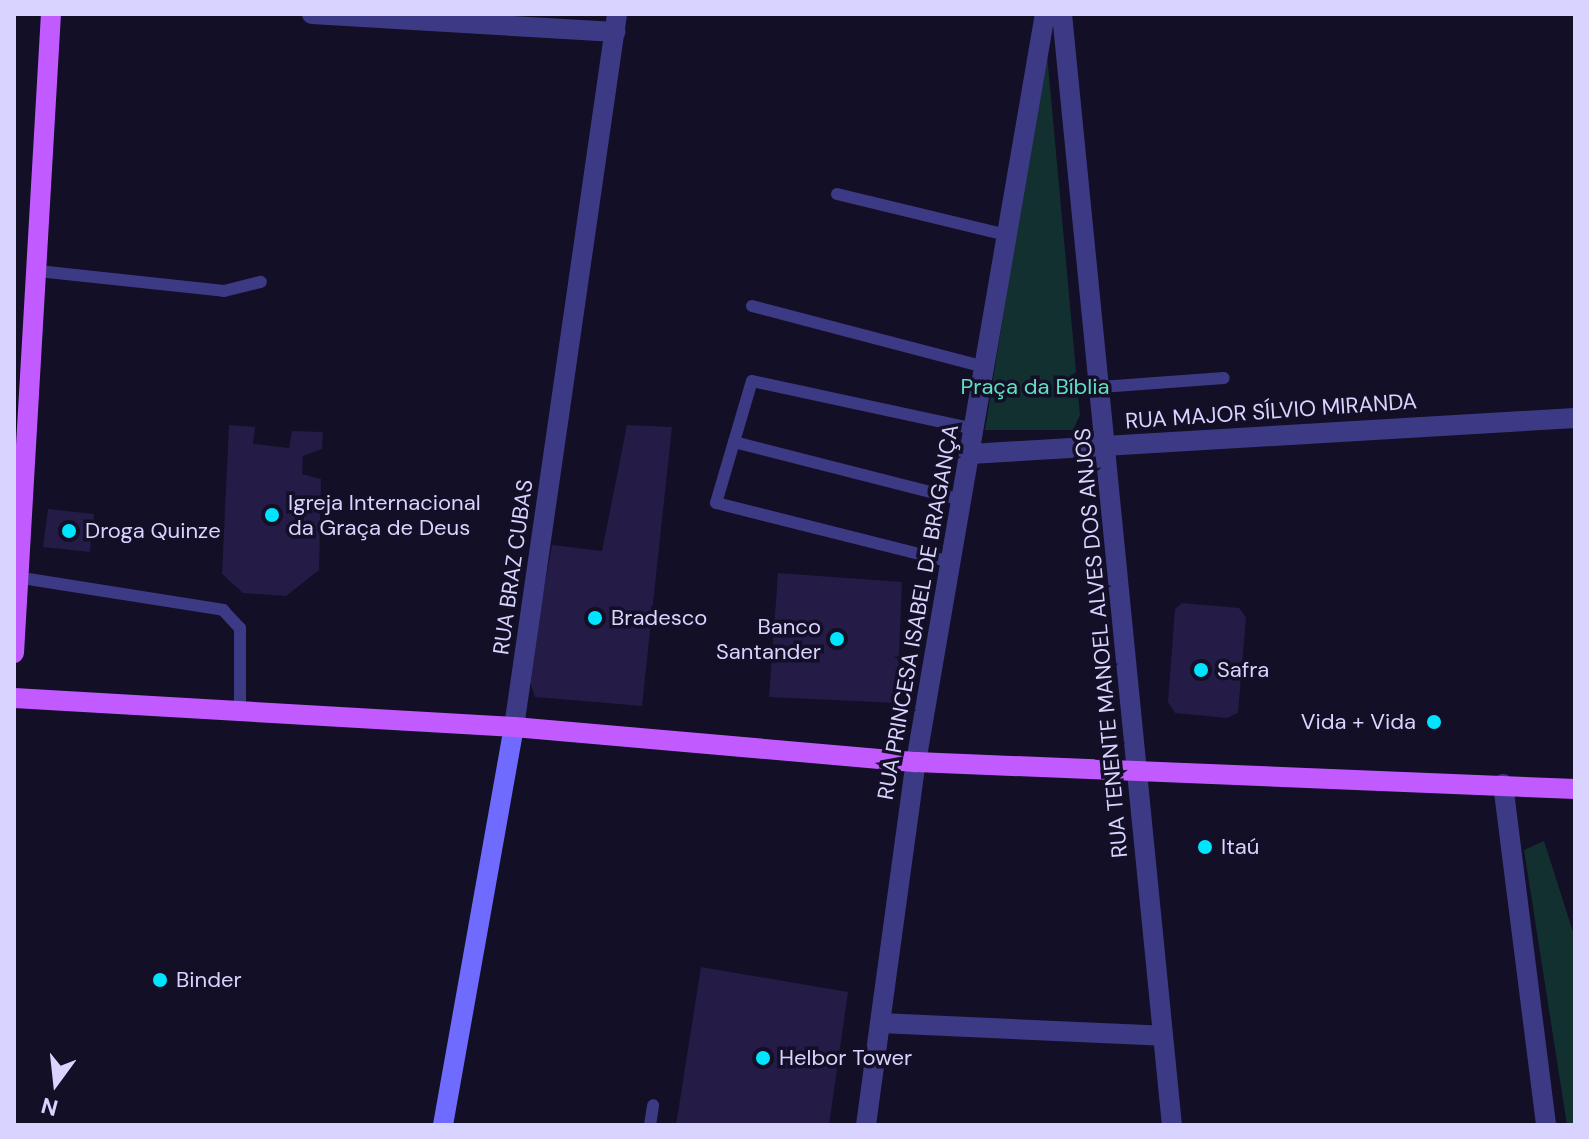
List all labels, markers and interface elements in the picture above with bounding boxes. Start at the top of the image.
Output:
park label: Praça da Bíblia [961,374,1109,400]
street label: RUA MAJOR SÍLVIO MIRANDA [1124,388,1418,434]
street label: RUA PRINCESA ISABEL DE BRAGANÇA [872,422,964,802]
street label: RUA TENENTE MANOEL ALVES DOS ANJOS [1069,427,1133,859]
street label: RUA BRAZ CUBAS [488,478,538,656]
place label: Igreja Internacional da Graça de Deus [288,489,481,540]
marker: Igreja Internacional da Graça de Deus [263,506,281,524]
place label: Droga Quinze [85,518,221,544]
marker: Droga Quinze [60,522,78,540]
place label: Bradesco [611,605,707,631]
marker: Bradesco [586,609,604,627]
place label: Banco Santander [716,613,821,664]
marker: Banco Santander [828,630,846,648]
place label: Safra [1217,657,1269,683]
marker: Safra [1192,661,1210,679]
place label: Vida + Vida [1301,709,1416,735]
marker: Vida + Vida [1423,711,1445,733]
place label: Itaú [1221,834,1259,860]
marker: Itaú [1196,838,1214,856]
place label: Binder [176,967,242,993]
marker: Binder [151,971,169,989]
north arrow [16,1043,96,1123]
place label: Helbor Tower [779,1045,912,1071]
marker: Helbor Tower [754,1049,772,1067]
text: N [38,1091,61,1123]

